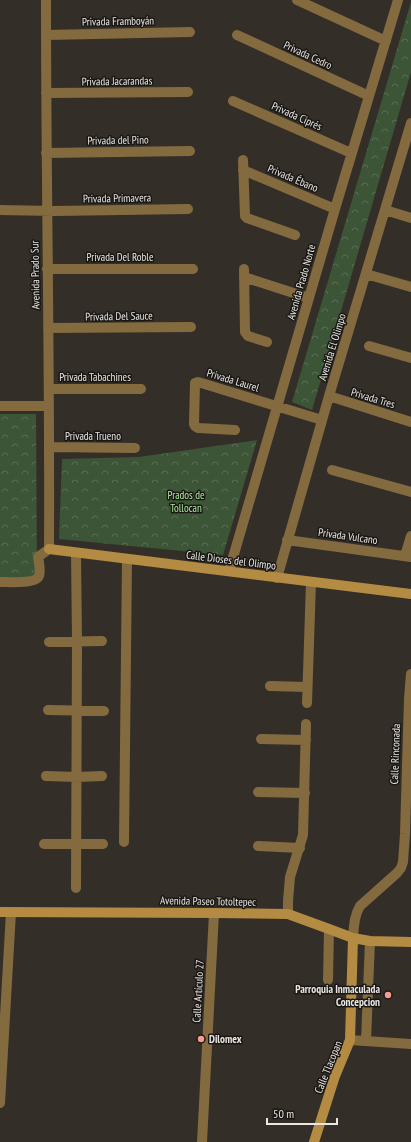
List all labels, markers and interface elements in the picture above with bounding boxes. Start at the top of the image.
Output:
street label: Privada Framboyán [82,13,154,29]
street label: Privada Cedro [281,38,335,72]
street label: Privada Jacarandas [82,73,153,89]
street label: Privada Ciprés [270,99,325,133]
street label: Privada del Pino [87,132,149,148]
street label: Privada Ébano [266,161,321,195]
street label: Privada Primavera [83,190,151,206]
street label: Avenida Prado Sur [27,240,43,310]
street label: Avenida Prado Norte [284,242,319,321]
street label: Privada Del Roble [87,250,154,264]
street label: Privada Del Sauce [85,308,153,324]
street label: Avenida El Olimpo [315,311,349,382]
street label: Privada Laurel [205,365,261,395]
street label: Privada Tabachines [59,370,131,384]
street label: Privada Tres [349,385,397,411]
street label: Privada Trueno [65,429,121,443]
park label: Prados de Tollocan [168,488,205,515]
street label: Privada Vulcano [317,525,379,547]
street label: Calle Dioses del Olimpo [185,548,277,572]
street label: Calle Rinconada [387,723,403,785]
street label: Avenida Paseo Totoltepec [160,893,256,909]
street label: Calle Artículo 27 [189,959,207,1023]
place label: Parroquia Inmaculada Concepcion [295,982,380,1009]
marker: Parroquia Inmaculada Concepcion [383,990,393,1000]
place label: Dilomex [209,1032,242,1046]
marker: Dilomex [196,1034,206,1044]
street label: Calle Tlacopan [311,1039,345,1095]
scale bar [267,1100,337,1126]
text: 50 m [273,1106,294,1121]

